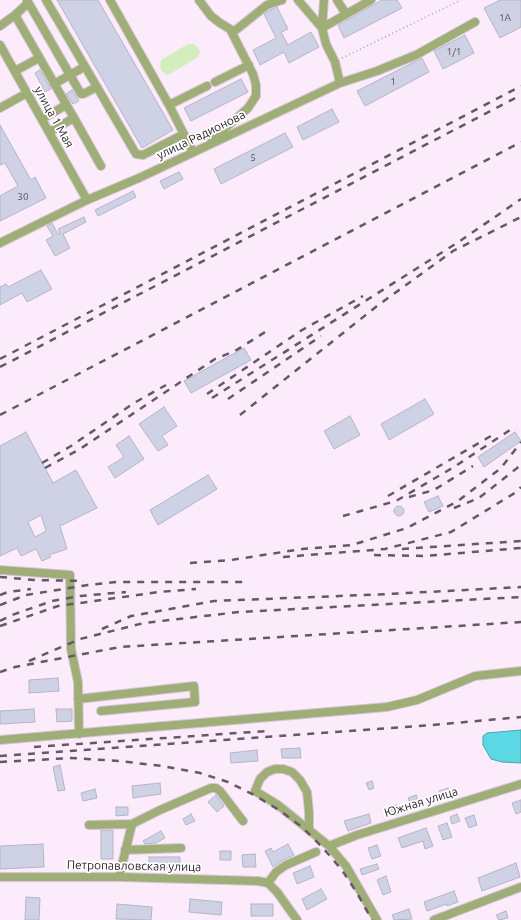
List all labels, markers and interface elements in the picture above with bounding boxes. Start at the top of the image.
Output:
house number: 1А [499,12,511,24]
house number: 1/1 [447,46,461,58]
house number: 1 [390,76,396,88]
street label: улица 1 Мая [31,84,77,150]
street label: улица Радионова [154,107,248,163]
house number: 5 [250,152,256,164]
house number: 30 [17,191,29,203]
street label: Южная улица [382,784,460,820]
street label: Петропавловская улица [67,858,201,874]

